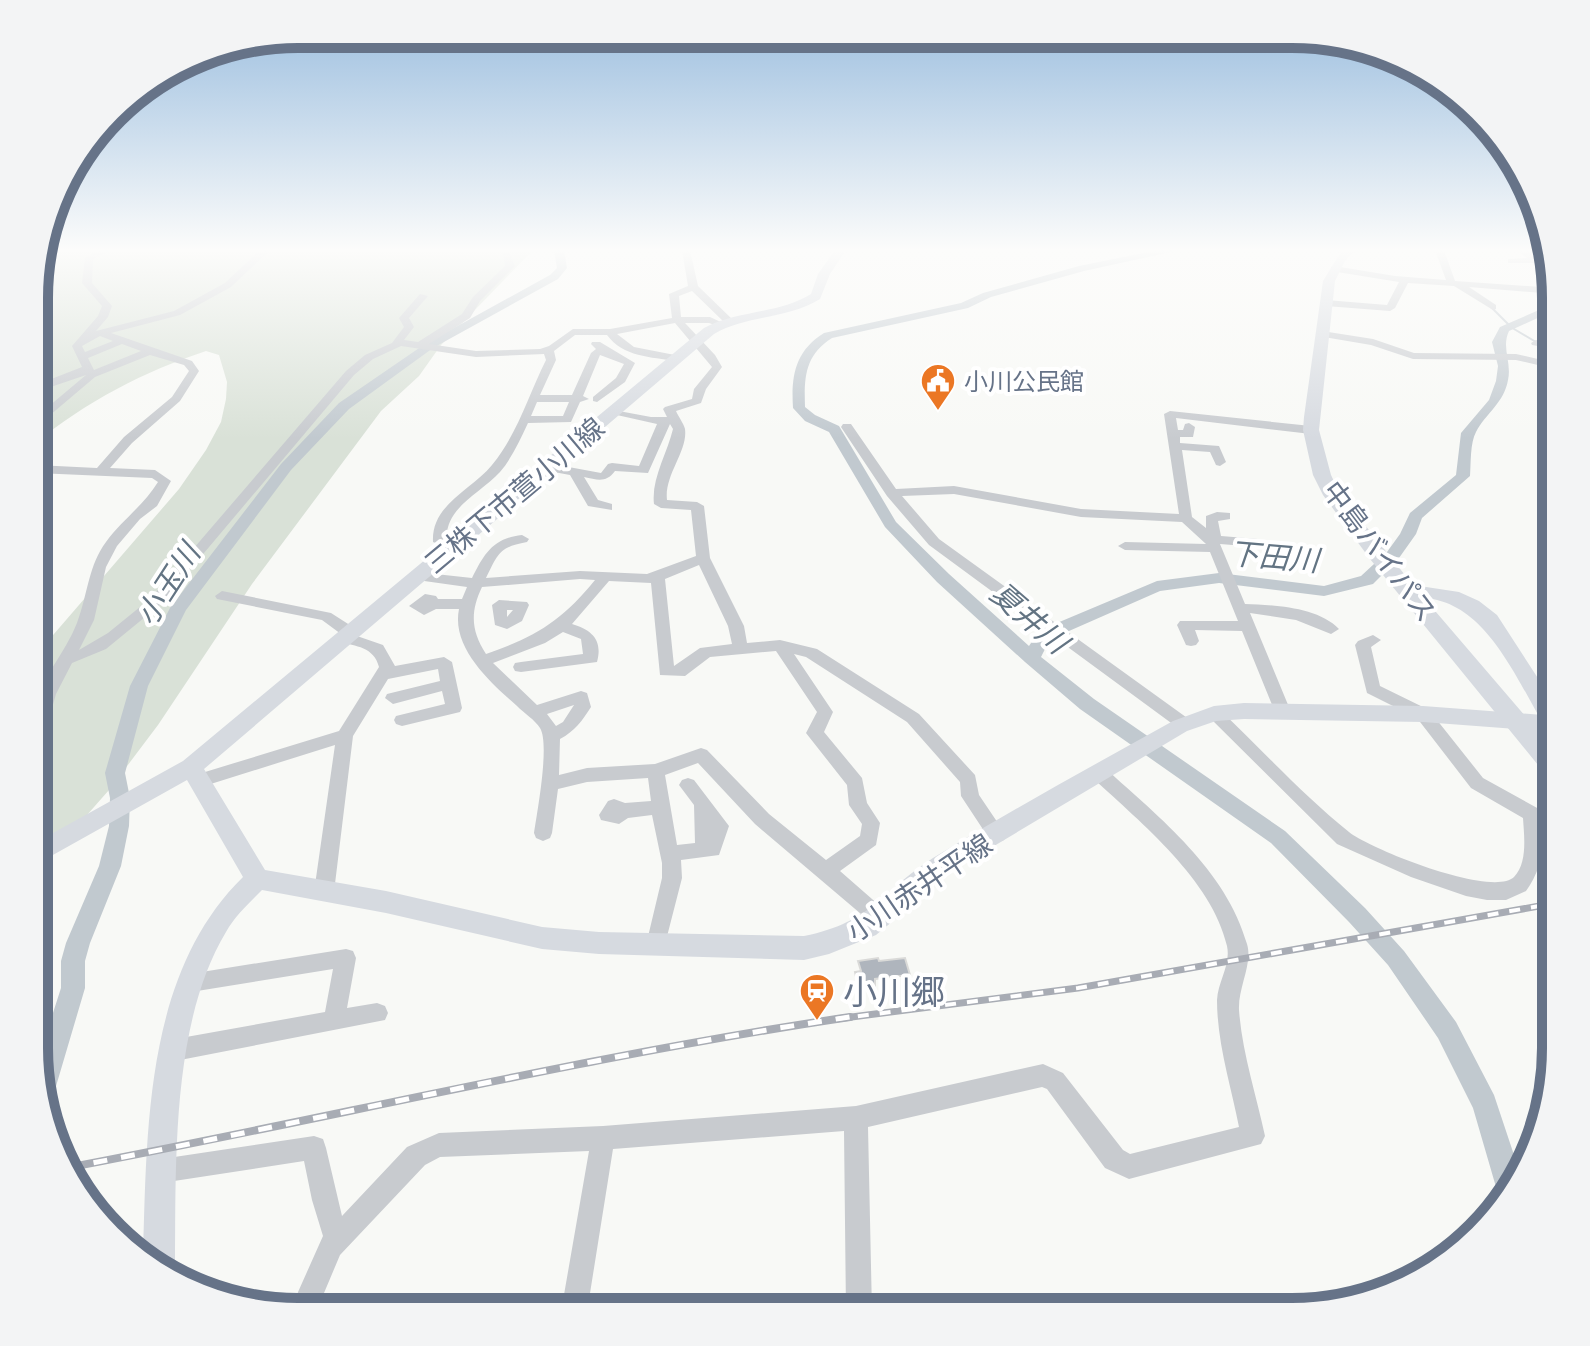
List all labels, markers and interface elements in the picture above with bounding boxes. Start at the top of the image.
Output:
public building icon: 小川公民館 [919,362,957,412]
place label: 小川公民館 [964,366,1084,397]
street label: 三株下市萱小川線 [416,409,612,581]
street label: 中島バイパス [1315,473,1445,629]
water label: 小玉川 [126,533,209,632]
water label: 下田川 [1227,533,1324,580]
water label: 夏井川 [983,573,1079,663]
street label: 小川赤井平線 [839,825,999,949]
place label: 小川郷 [843,969,945,1013]
station icon: 小川郷 [798,972,836,1022]

